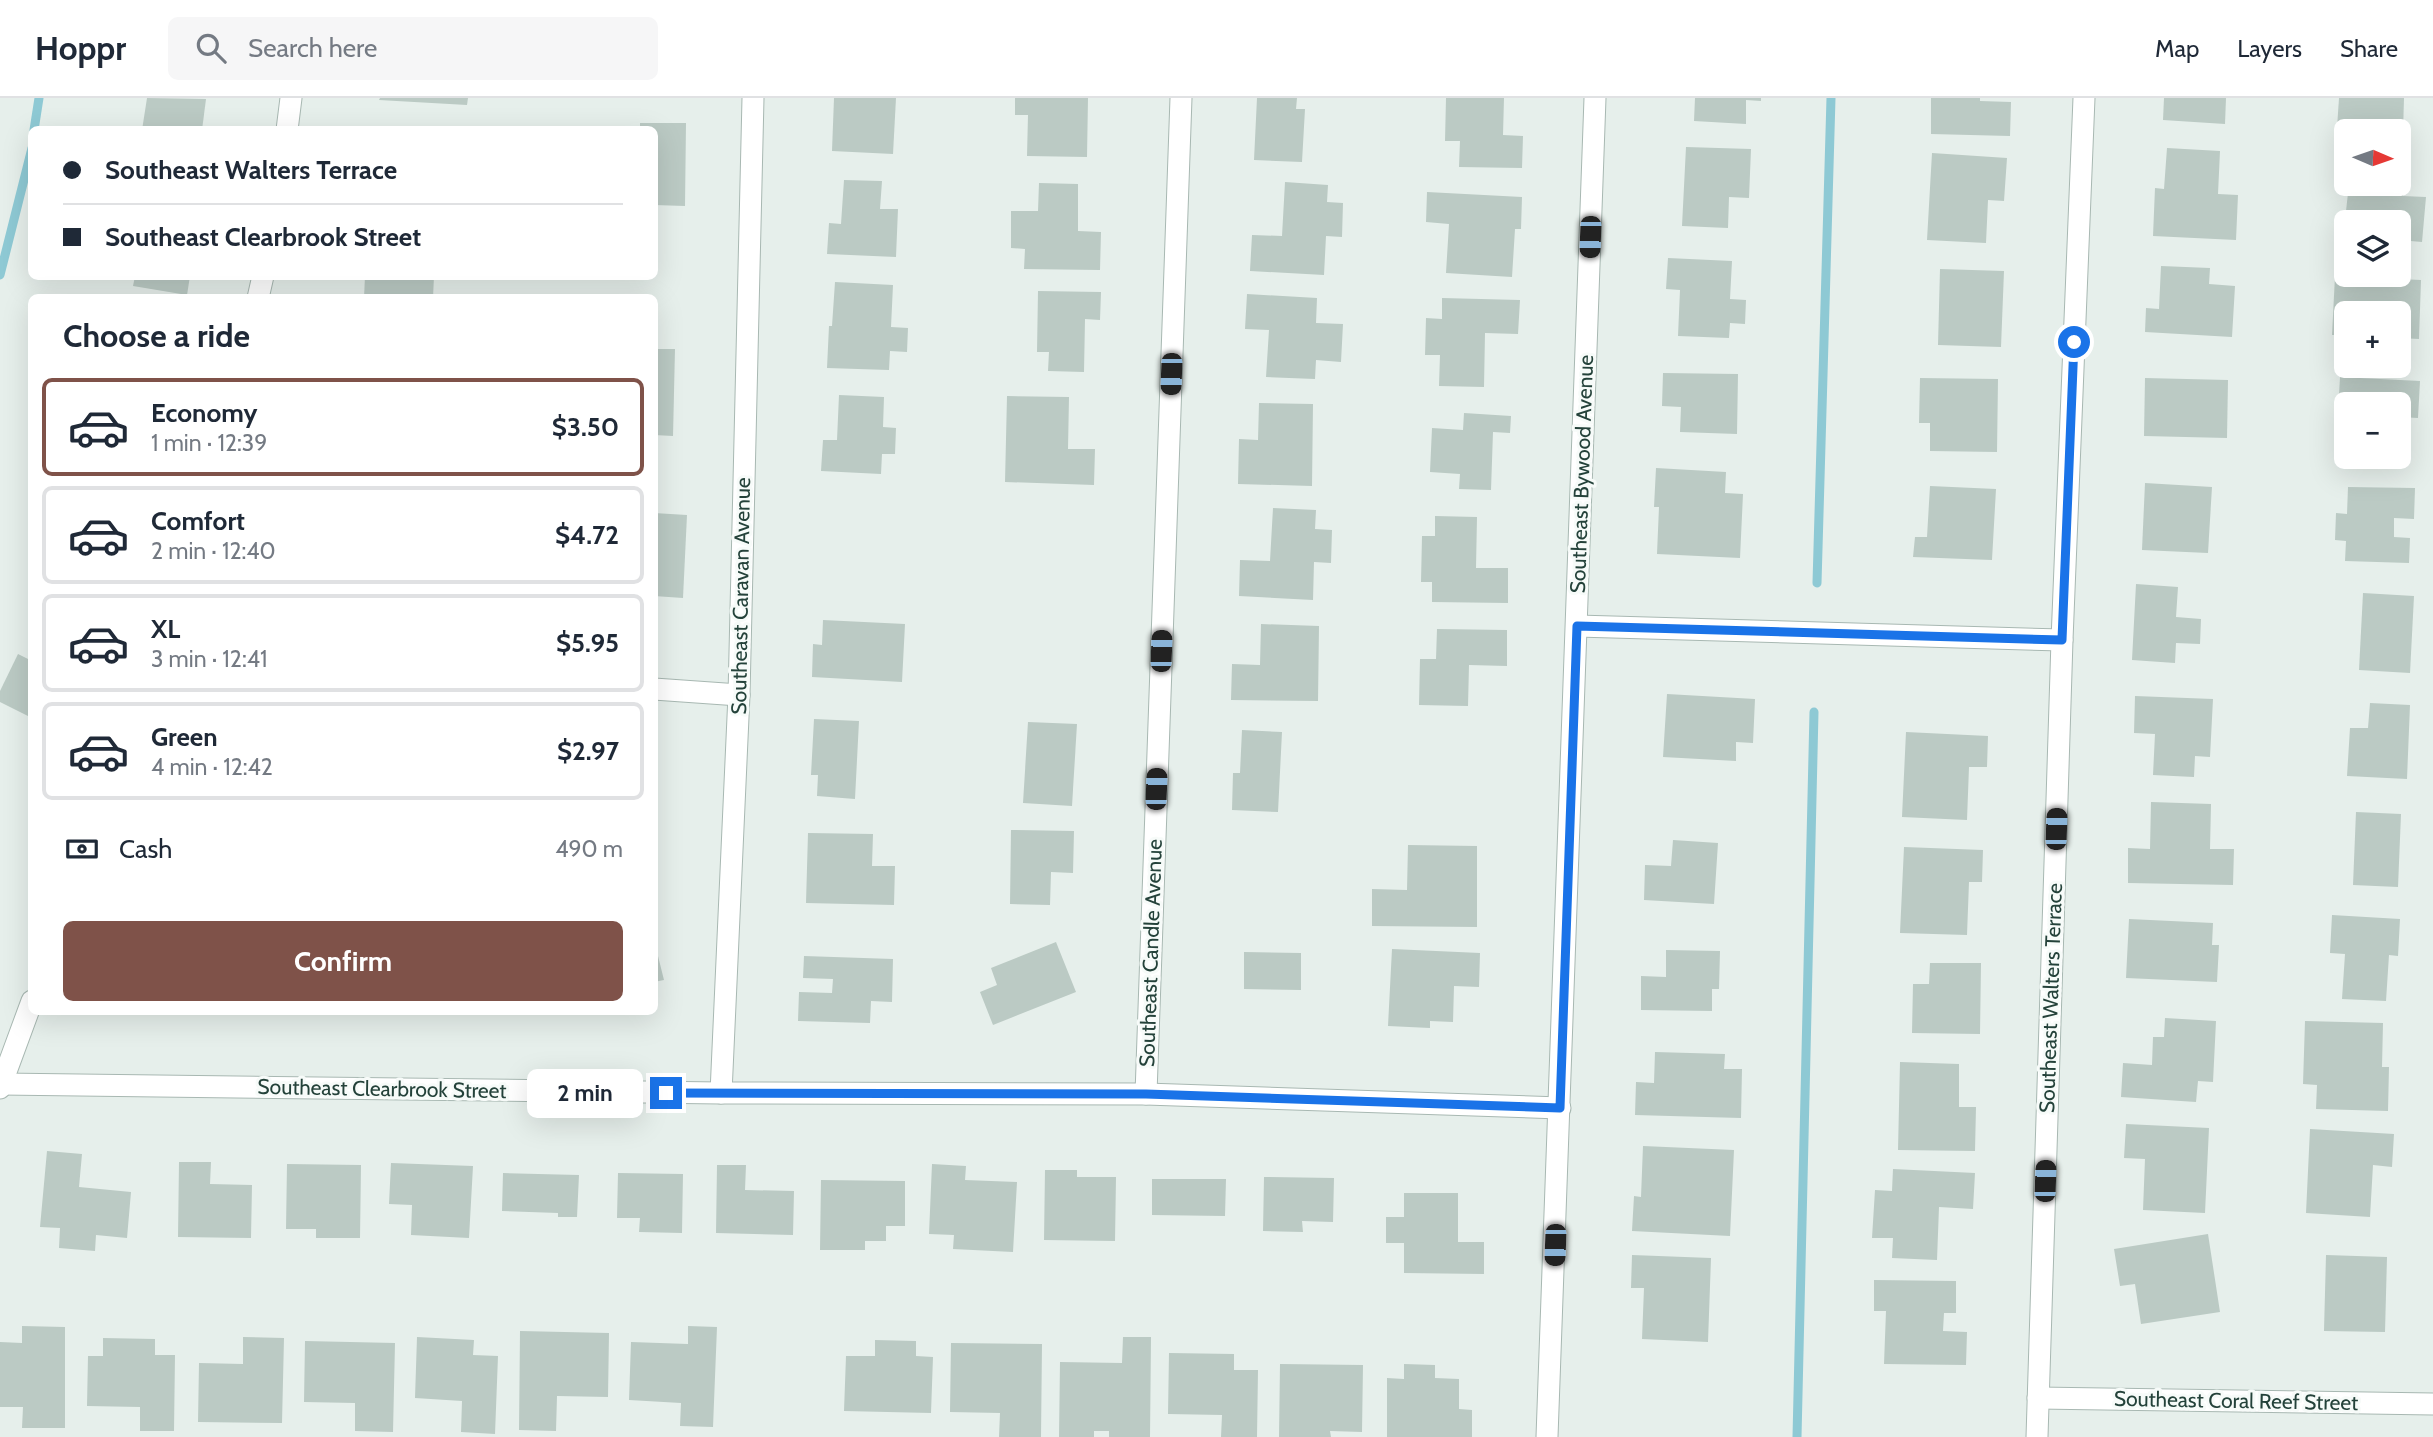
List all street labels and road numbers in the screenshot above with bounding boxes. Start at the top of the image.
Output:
street label: Southeast Bywood Avenue [1565,354,1598,594]
street label: Southeast Caravan Avenue [726,477,755,715]
street label: Southeast Candle Avenue [1134,838,1167,1067]
street label: Southeast Walters Terrace [2034,882,2067,1113]
street label: Southeast Clearbrook Street [257,1074,507,1103]
street label: Southeast Coral Reef Street [2114,1386,2358,1415]

